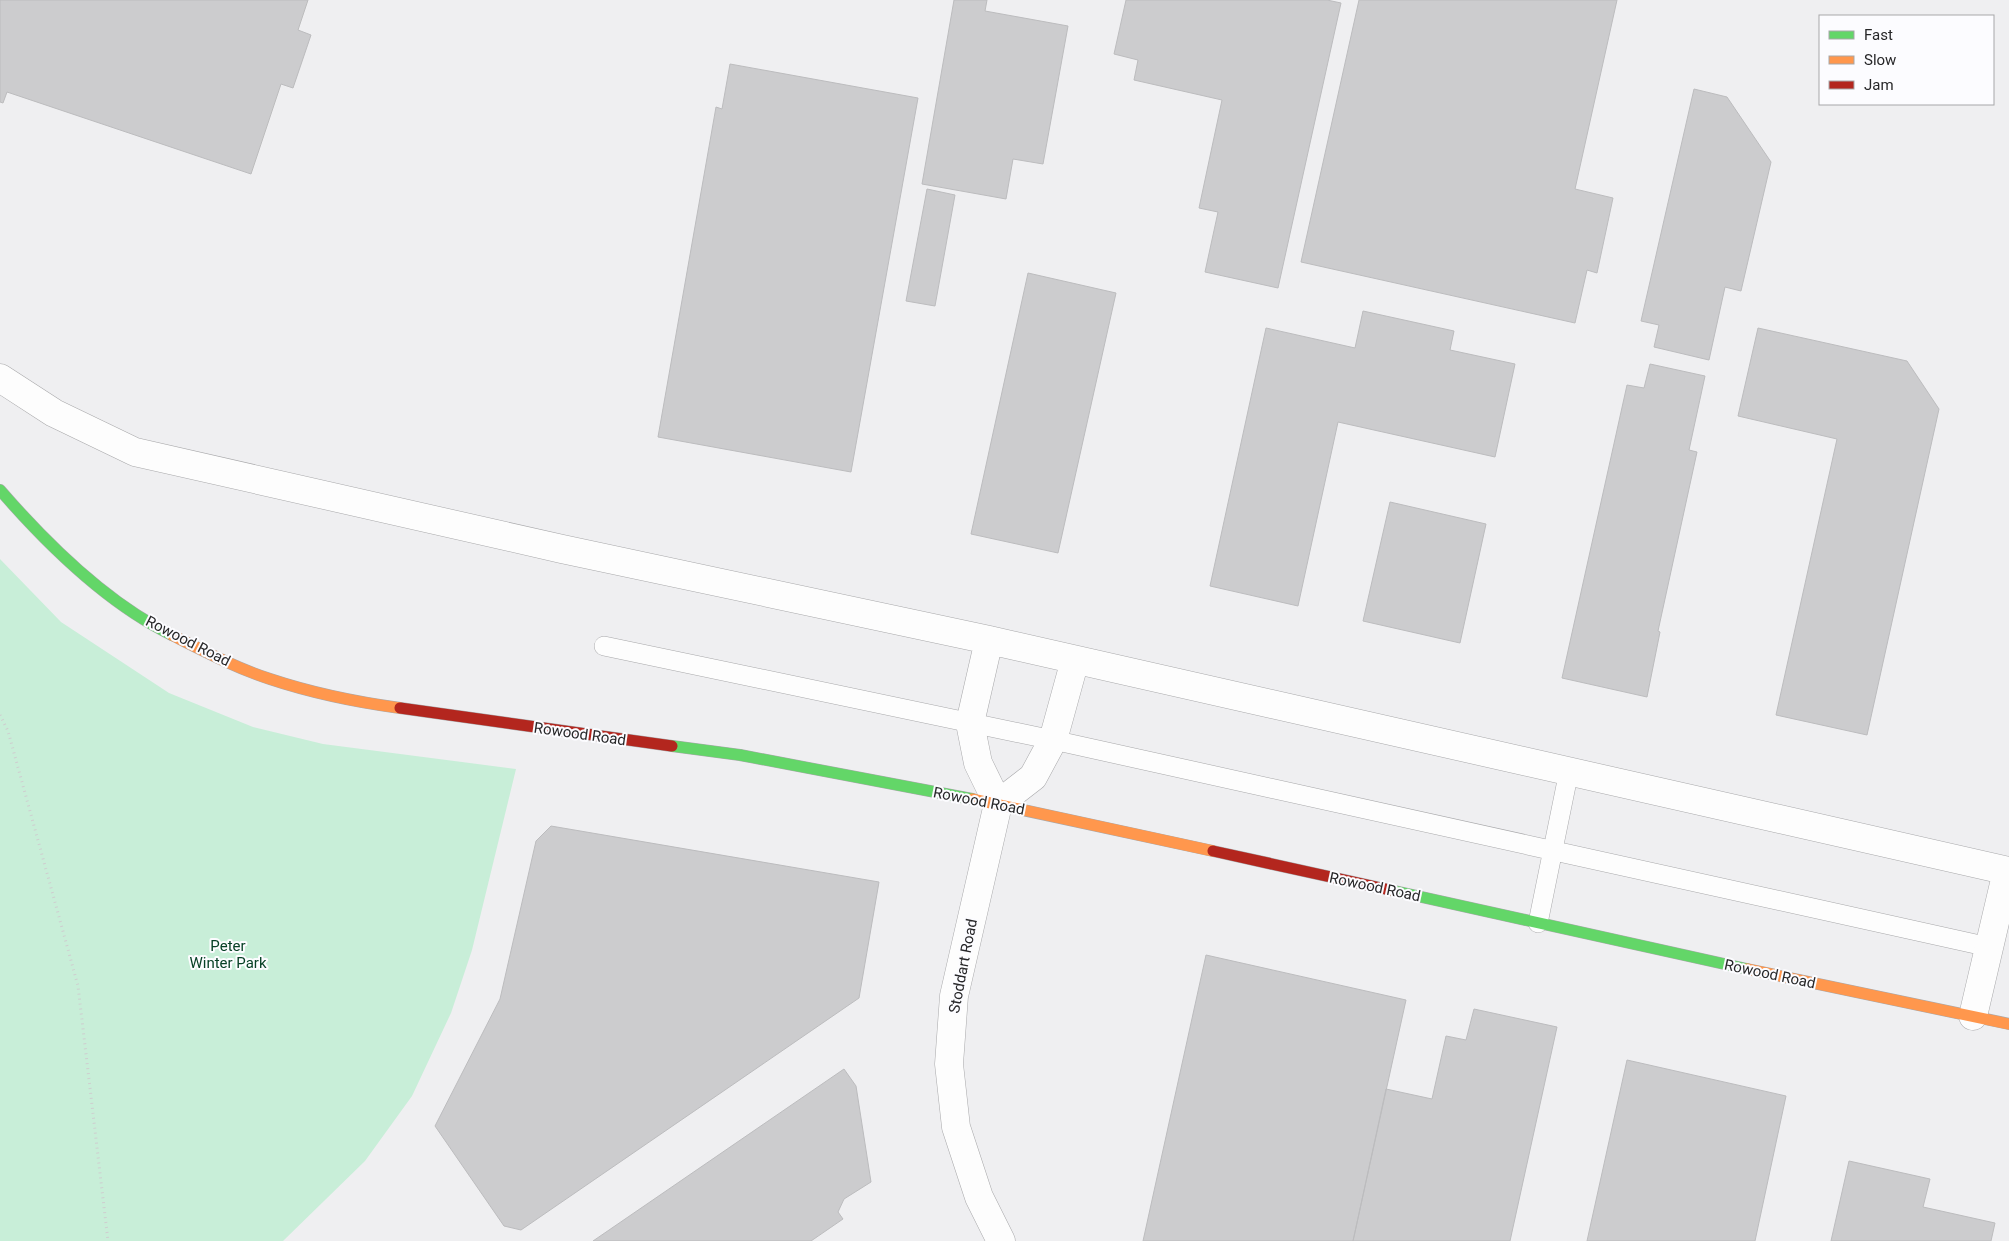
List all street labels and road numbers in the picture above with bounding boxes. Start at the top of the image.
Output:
street label: Rowood Road [143,612,233,670]
street label: Rowood Road [533,719,627,749]
street label: Rowood Road [932,783,1026,819]
street label: Rowood Road [1328,869,1422,905]
street label: Stoddart Road [945,917,981,1015]
street label: Rowood Road [1723,956,1817,992]

